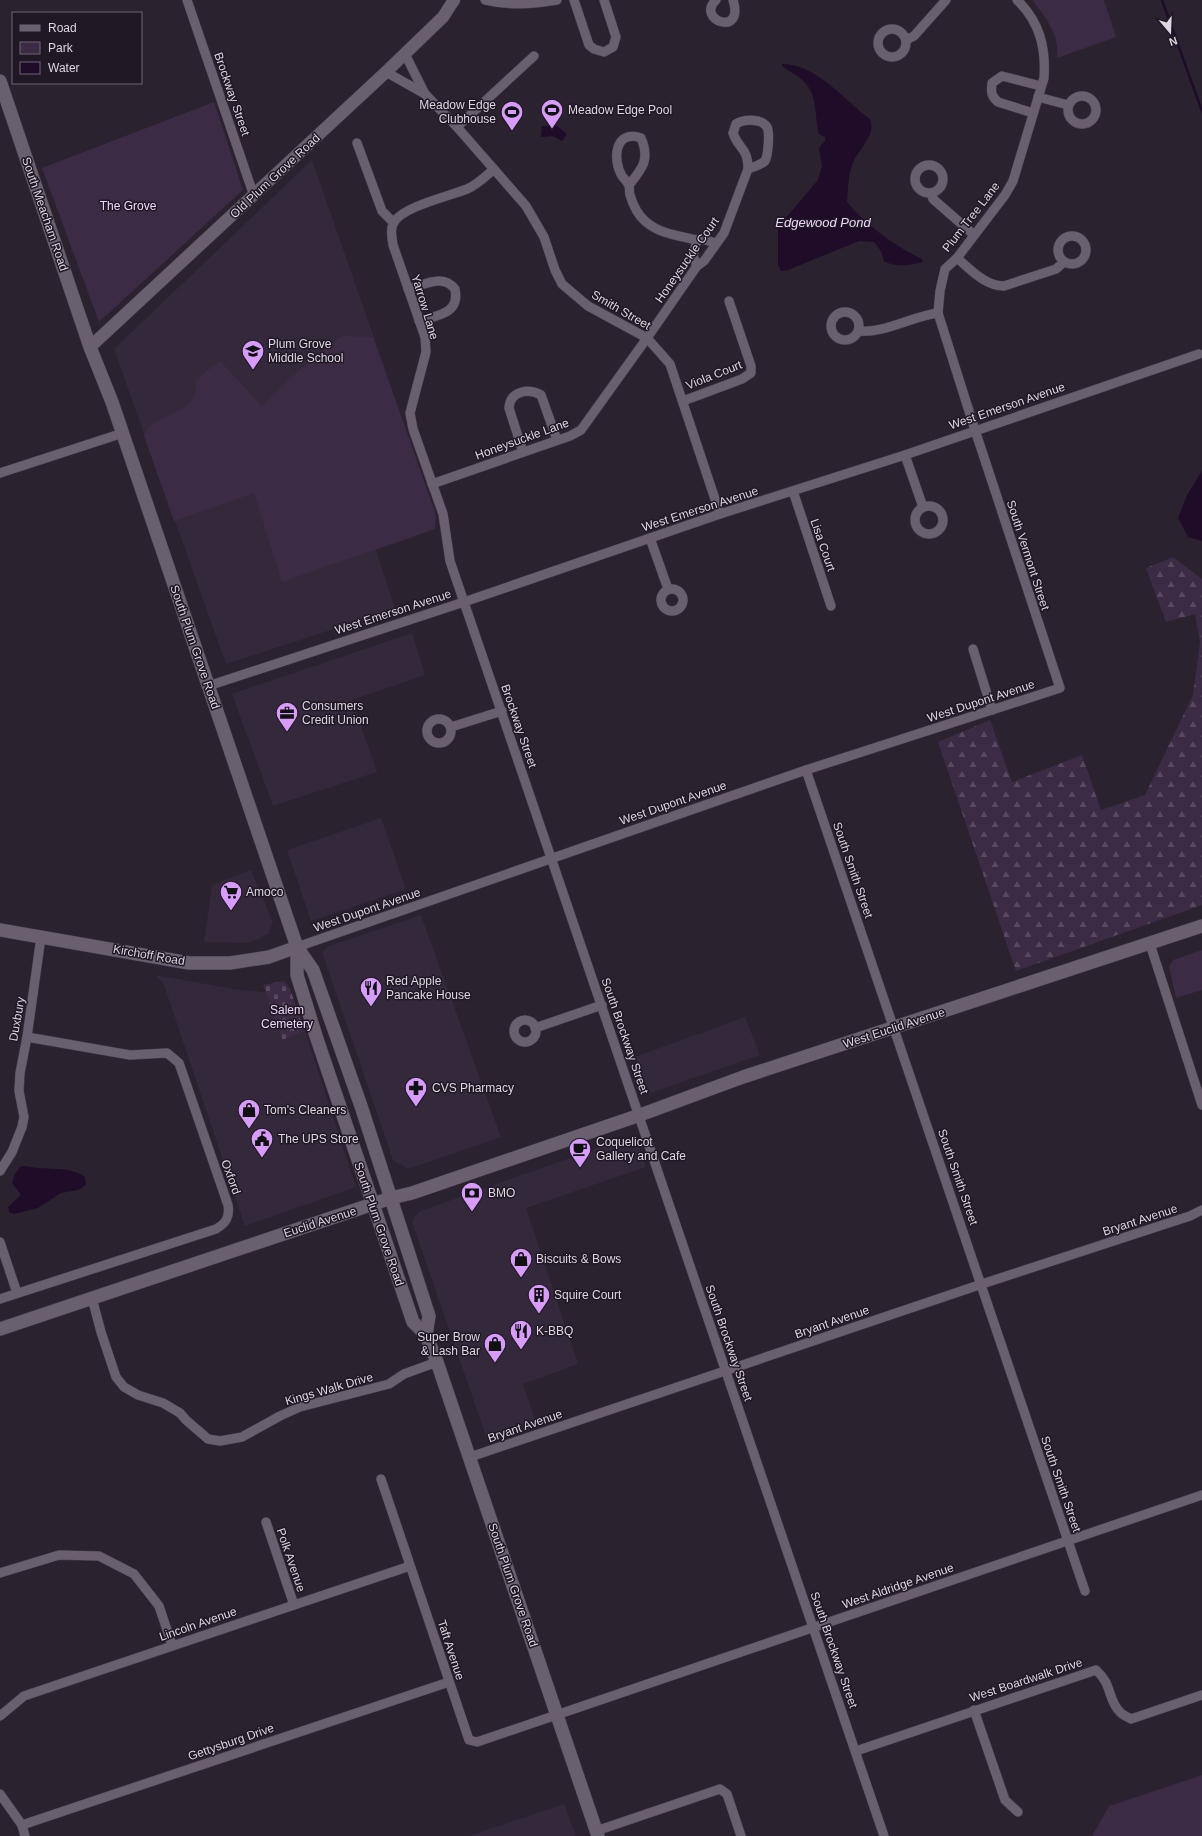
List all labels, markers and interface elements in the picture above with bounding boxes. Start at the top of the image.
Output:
legend [12,12,142,84]
north arrow [1150,12,1190,52]
text: Road [48,21,77,35]
text: N [1167,34,1179,48]
text: Park [48,41,74,55]
street label: Brockway Street [211,50,253,138]
text: Water [48,61,80,75]
sports icon: Meadow Edge Pool [539,97,565,130]
place label: Meadow Edge Clubhouse [419,98,496,126]
sports icon: Meadow Edge Clubhouse [499,99,525,132]
place label: Meadow Edge Pool [568,103,672,117]
street label: Old Plum Grove Road [227,131,323,221]
street label: South Meacham Road [19,155,71,273]
street label: Plum Tree Lane [939,179,1003,255]
park label: The Grove [100,199,157,213]
street label: Honeysuckle Court [652,214,722,306]
water label: Edgewood Pond [775,215,871,230]
street label: Yarrow Lane [408,273,442,341]
street label: Smith Street [589,287,654,333]
place label: Plum Grove Middle School [268,337,343,365]
school or university icon: Plum Grove Middle School [240,338,266,371]
street label: Viola Court [684,357,745,393]
street label: West Emerson Avenue [947,379,1067,432]
street label: Honeysuckle Lane [473,415,571,462]
street label: West Emerson Avenue [640,483,760,534]
street label: South Vermont Street [1004,498,1053,612]
street label: Lisa Court [807,517,839,574]
street label: South Plum Grove Road [167,583,223,711]
street label: West Emerson Avenue [333,586,453,637]
street label: West Dupont Avenue [925,677,1037,725]
street label: Brockway Street [498,682,540,770]
place label: Consumers Credit Union [302,699,369,727]
office icon: Consumers Credit Union [274,700,300,733]
street label: West Dupont Avenue [618,778,729,828]
street label: South Smith Street [830,820,876,921]
supermarket icon: Amoco [218,879,244,912]
place label: Amoco [246,885,284,899]
street label: West Dupont Avenue [312,885,423,935]
street label: Kirchoff Road [112,942,186,968]
place label: Red Apple Pancake House [386,974,471,1002]
restaurant icon: Red Apple Pancake House [358,975,384,1008]
street label: South Brockway Street [599,976,652,1097]
street label: Duxbury [6,996,28,1042]
park label: Salem Cemetery [261,1003,313,1031]
street label: West Euclid Avenue [841,1005,947,1051]
pharmacy icon: CVS Pharmacy [403,1075,429,1108]
place label: CVS Pharmacy [432,1081,514,1095]
shop icon: Tom's Cleaners [236,1097,262,1130]
place label: Tom's Cleaners [264,1103,346,1117]
public building icon: The UPS Store [249,1126,275,1159]
street label: South Smith Street [935,1127,981,1228]
place label: The UPS Store [278,1132,359,1146]
place label: Coquelicot Gallery and Cafe [596,1135,686,1163]
cafe icon: Coquelicot Gallery and Cafe [567,1136,593,1169]
street label: Oxford [218,1158,244,1196]
street label: South Plum Grove Road [351,1160,407,1288]
bank icon: BMO [459,1180,485,1213]
place label: BMO [488,1186,515,1200]
street label: Bryant Avenue [1101,1201,1179,1239]
street label: Euclid Avenue [282,1204,359,1240]
shop icon: Biscuits & Bows [508,1246,534,1279]
place label: Biscuits & Bows [536,1252,621,1266]
building icon: Squire Court [526,1282,552,1315]
street label: South Brockway Street [703,1283,756,1404]
place label: Squire Court [554,1288,622,1302]
street label: Bryant Avenue [793,1303,871,1341]
restaurant icon: K-BBQ [508,1318,534,1351]
place label: K-BBQ [536,1324,573,1338]
place label: Super Brow & Lash Bar [417,1330,480,1358]
shop icon: Super Brow & Lash Bar [482,1331,508,1364]
street label: Kings Walk Drive [283,1370,375,1408]
street label: Bryant Avenue [486,1407,564,1445]
street label: South Smith Street [1038,1434,1084,1535]
street label: South Plum Grove Road [485,1521,541,1649]
street label: Polk Avenue [274,1526,309,1594]
street label: West Aldridge Avenue [840,1560,956,1612]
street label: South Brockway Street [808,1590,861,1711]
street label: Lincoln Avenue [157,1604,239,1644]
street label: Taft Avenue [435,1618,467,1682]
street label: West Boardwalk Drive [968,1655,1084,1705]
street label: Gettysburg Drive [186,1721,276,1763]

